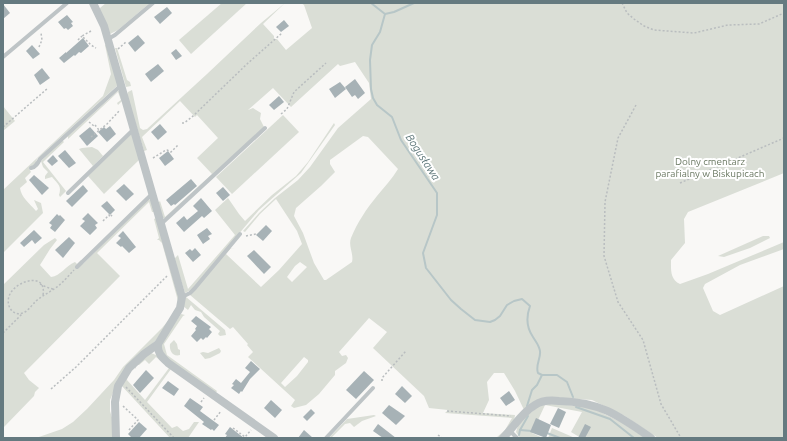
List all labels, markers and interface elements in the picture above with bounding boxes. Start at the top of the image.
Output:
water label: Bogusława [404,132,442,182]
park label: Dolny cmentarz parafialny w Biskupicach [656,156,764,179]

